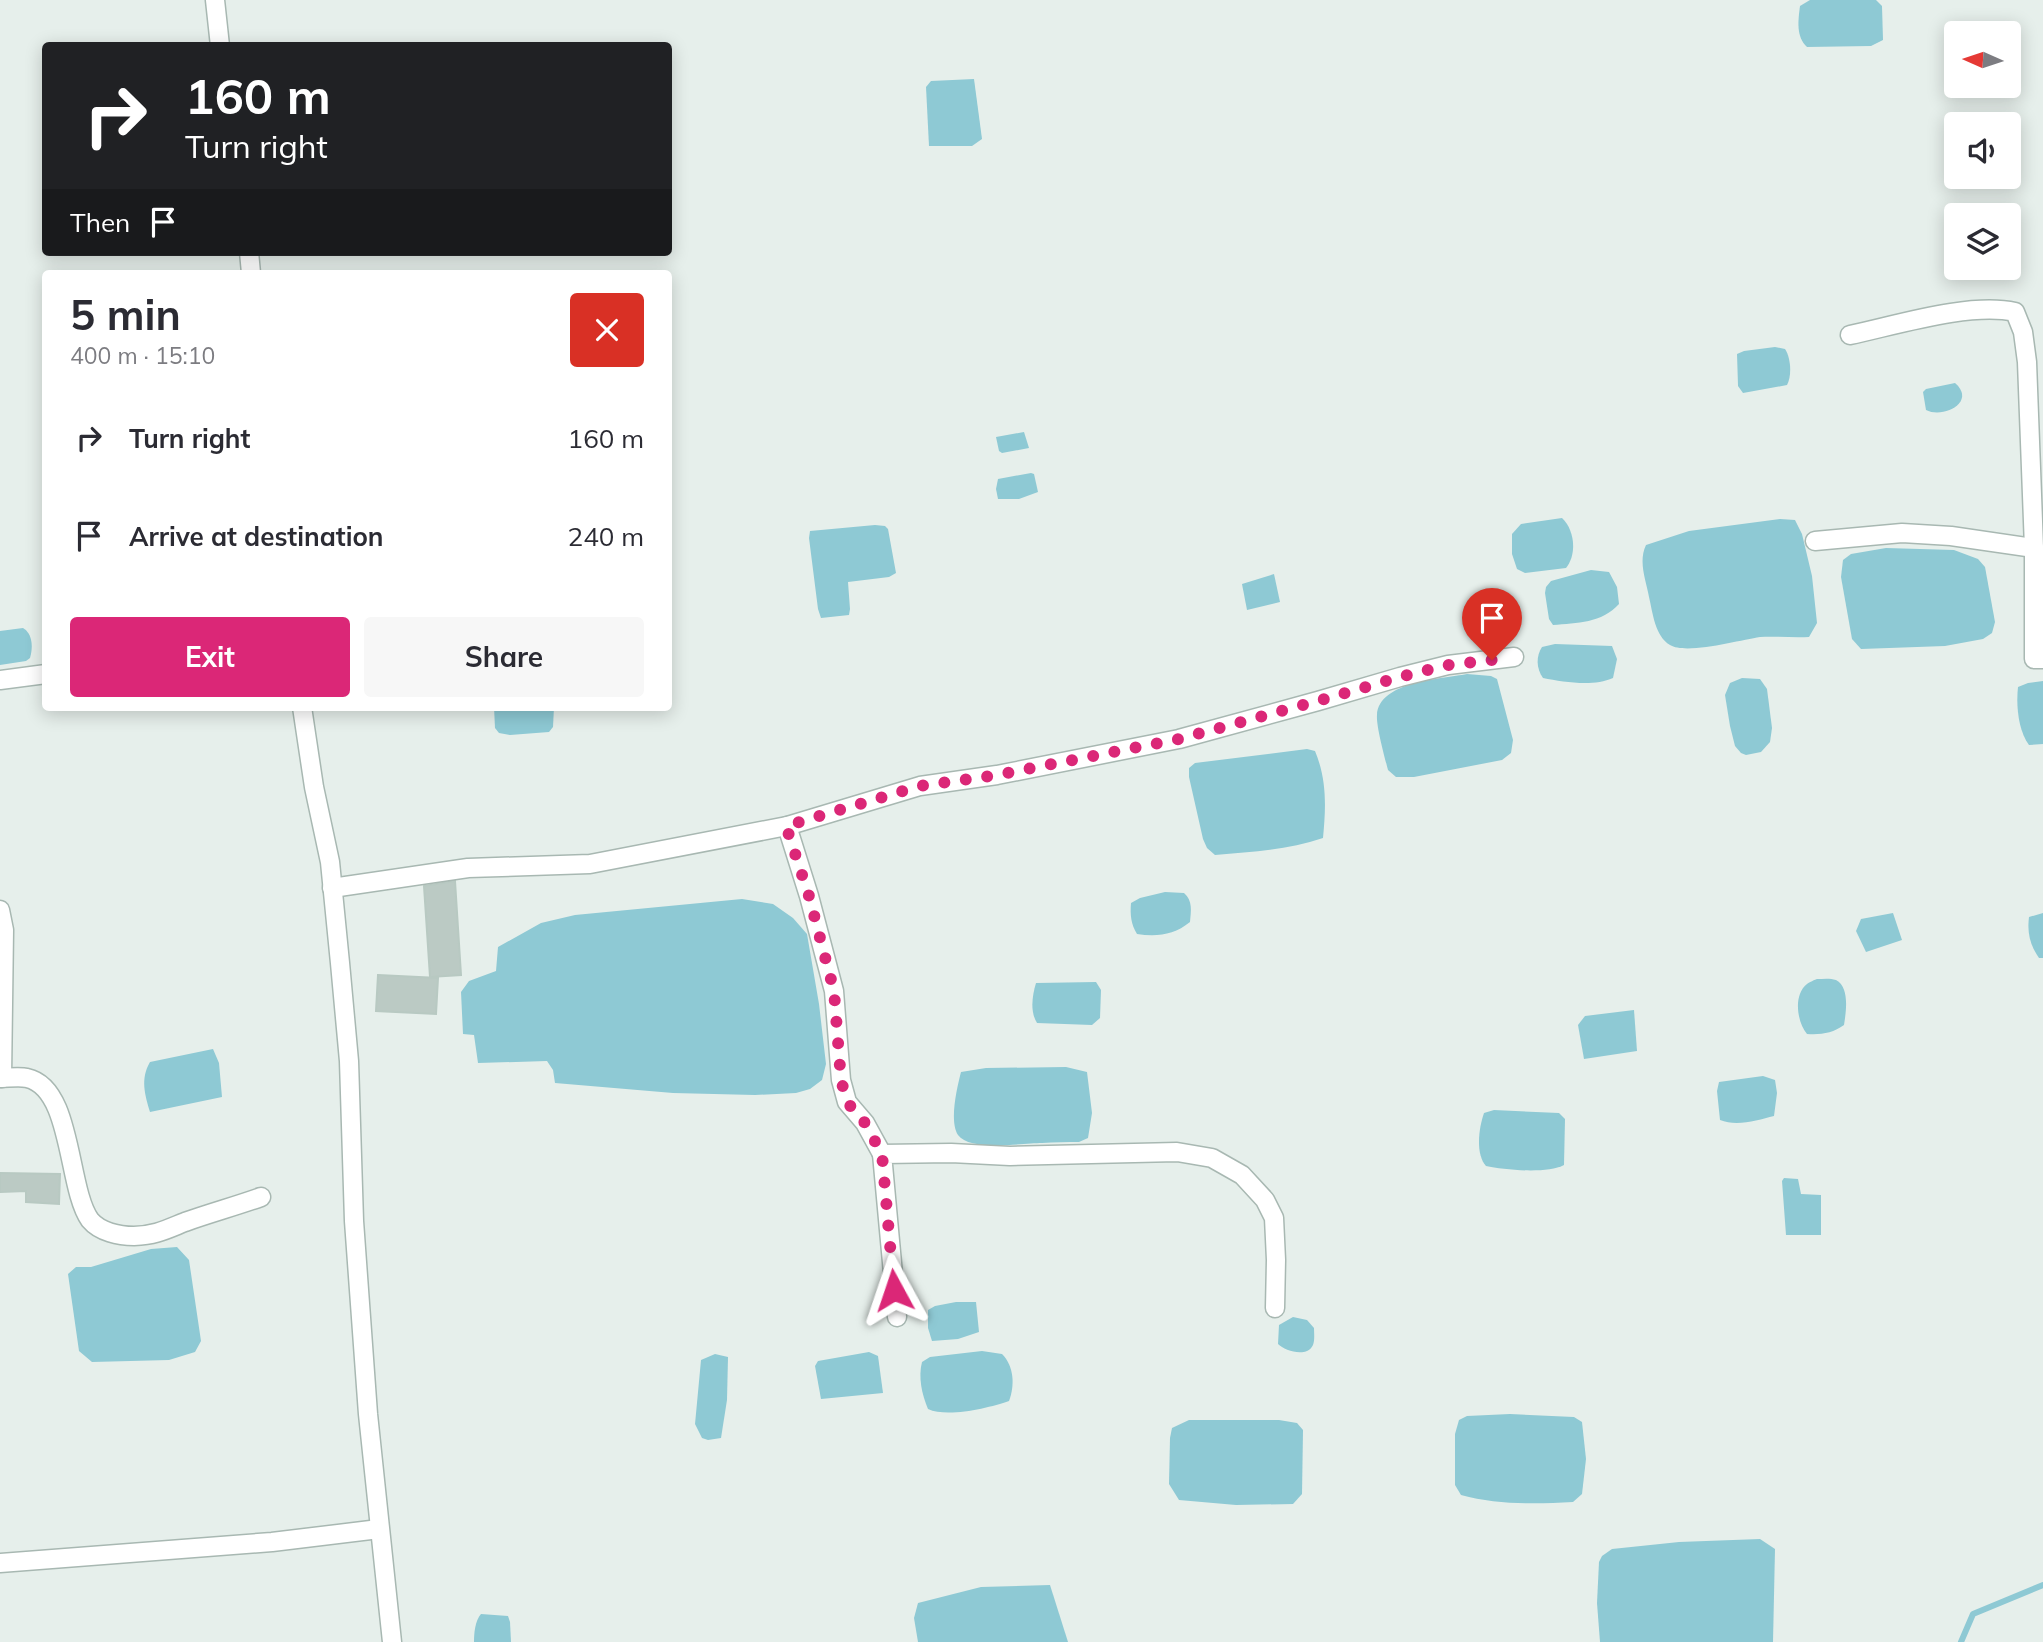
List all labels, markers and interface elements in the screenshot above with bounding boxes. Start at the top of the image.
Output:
north arrow [1944,21,2021,98]
map controls [1944,21,2021,280]
text: 160 m [185,65,331,126]
icon: right [70,70,161,161]
button: sound [1944,112,2021,189]
text: Turn right [185,126,328,166]
icon: arrive [144,203,182,241]
button: layers [1944,203,2021,280]
text: Then [70,206,130,239]
text: 5 min [70,288,181,341]
button: close [570,293,644,367]
text: 400 m · 15:10 [70,341,215,370]
icon: right [70,419,108,457]
text: Turn right [129,422,250,455]
text: 160 m [568,422,644,455]
icon: arrive [70,517,108,555]
text: Arrive at destination [129,520,384,553]
text: 240 m [568,520,644,553]
pin [1462,588,1522,660]
icon: arrive [1473,599,1511,637]
button: Exit [70,617,350,697]
button: Share [364,617,644,697]
position arrow [857,1253,931,1327]

